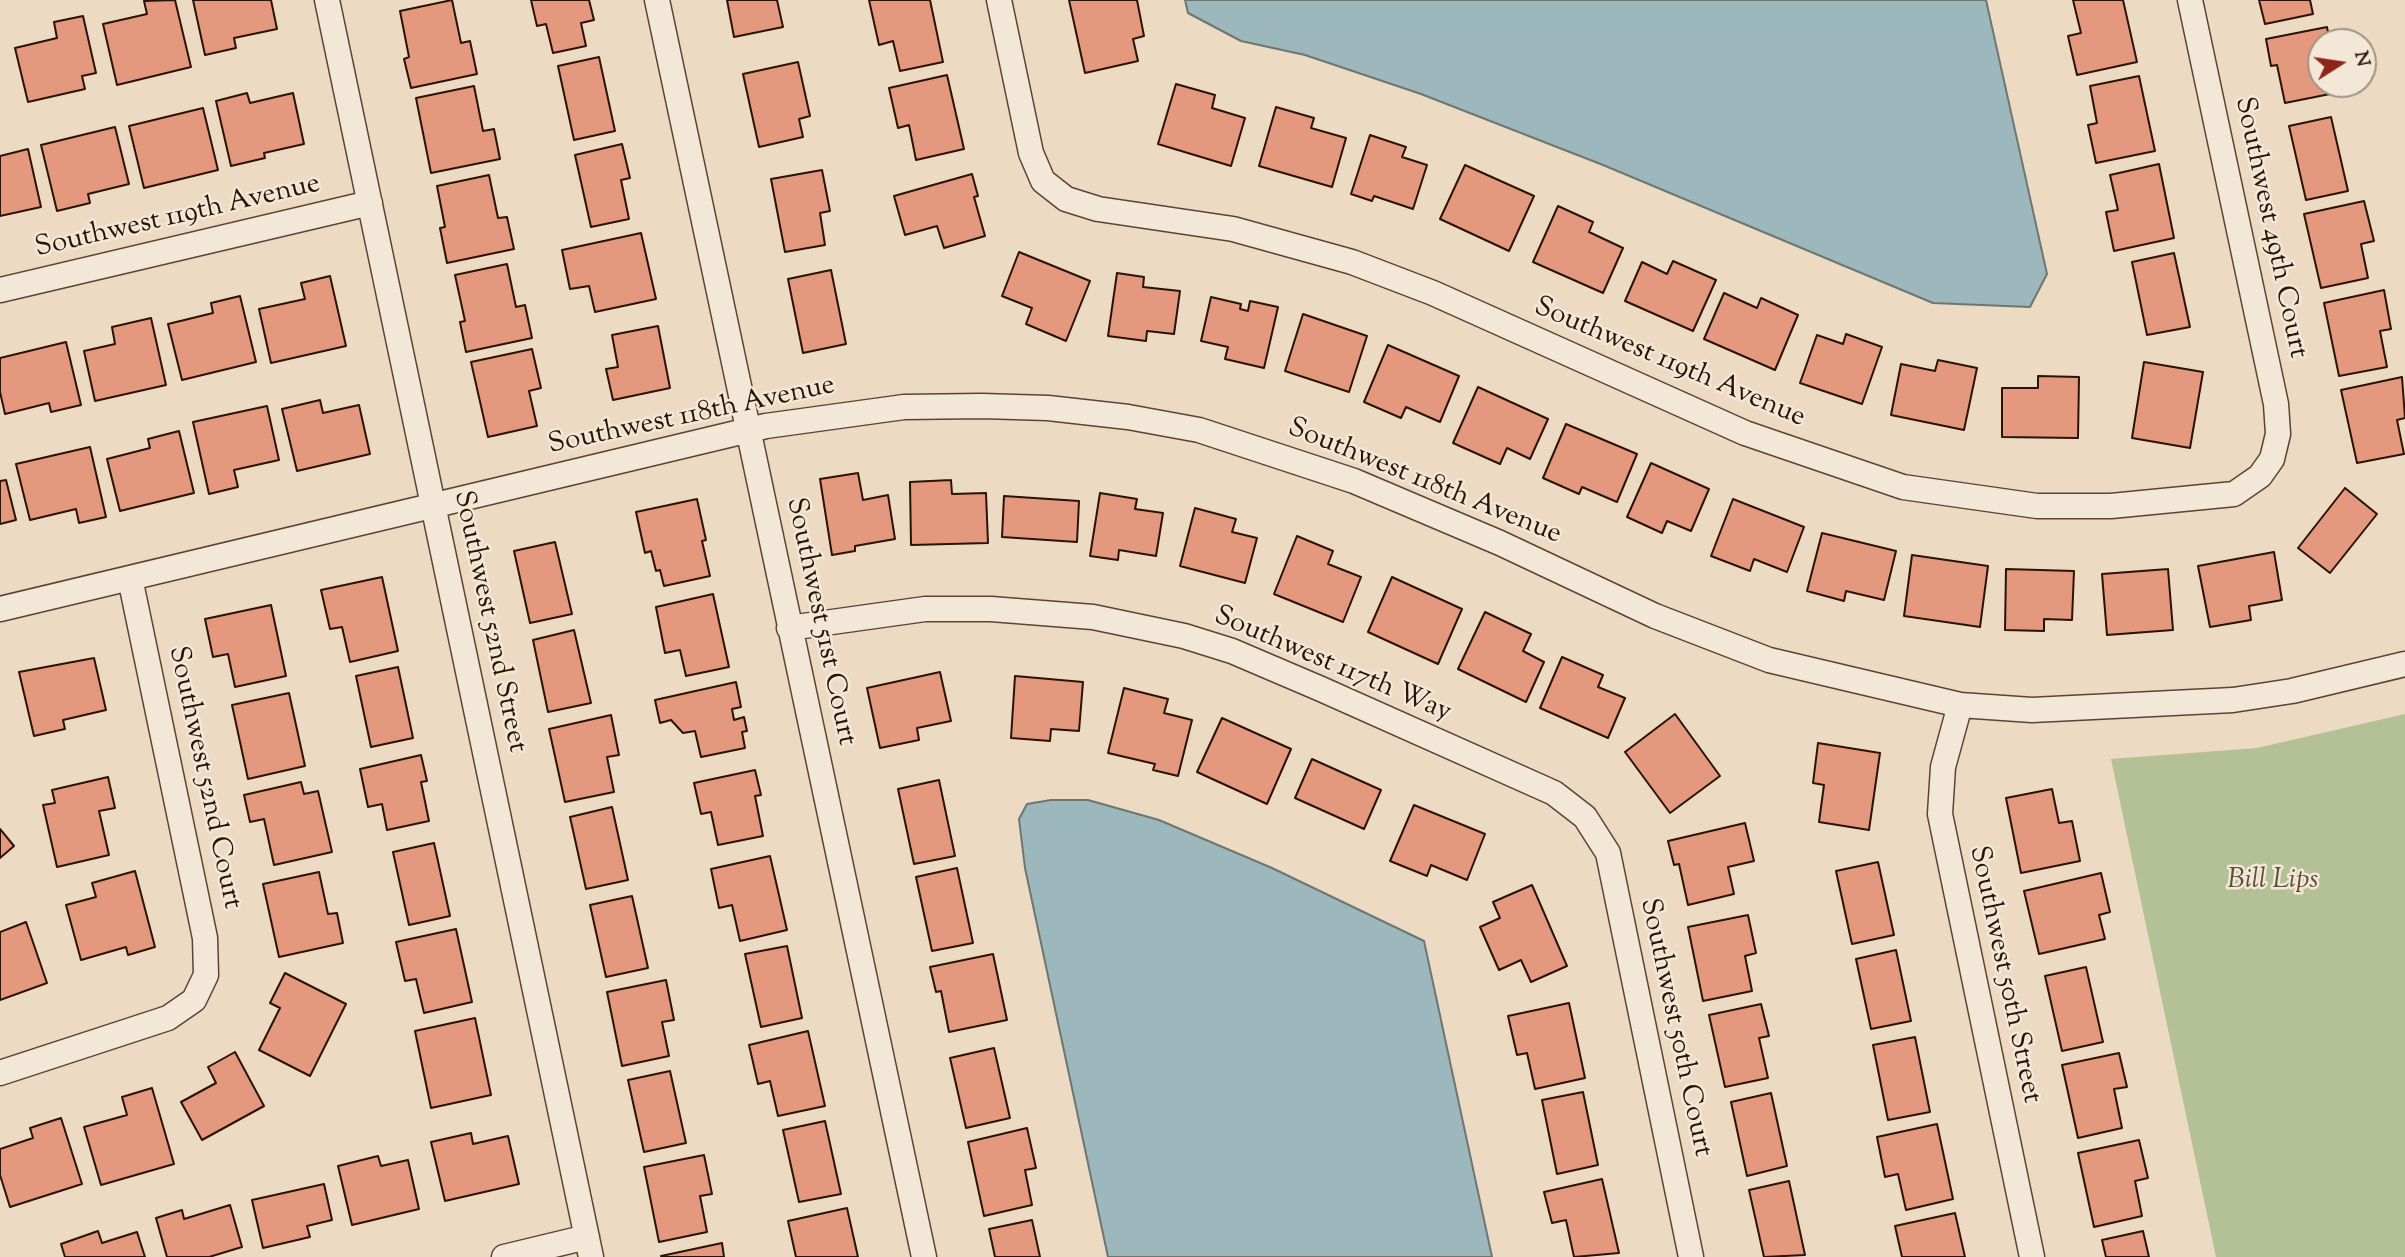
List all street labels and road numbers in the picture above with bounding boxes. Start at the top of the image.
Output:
street label: Southwest 49th Court [2225,94,2313,362]
street label: Southwest 119th Avenue [32,169,324,267]
street label: Southwest 119th Avenue [1528,292,1810,436]
street label: Southwest 118th Avenue [546,370,838,464]
street label: Southwest 118th Avenue [1282,413,1566,553]
street label: Southwest 52nd Street [444,488,532,756]
street label: Southwest 51st Court [776,495,862,749]
street label: Southwest 117th Way [1208,601,1456,731]
street label: Southwest 52nd Court [159,644,247,912]
street label: Southwest 50th Street [1959,843,2047,1107]
street label: Southwest 50th Court [1630,896,1718,1160]

